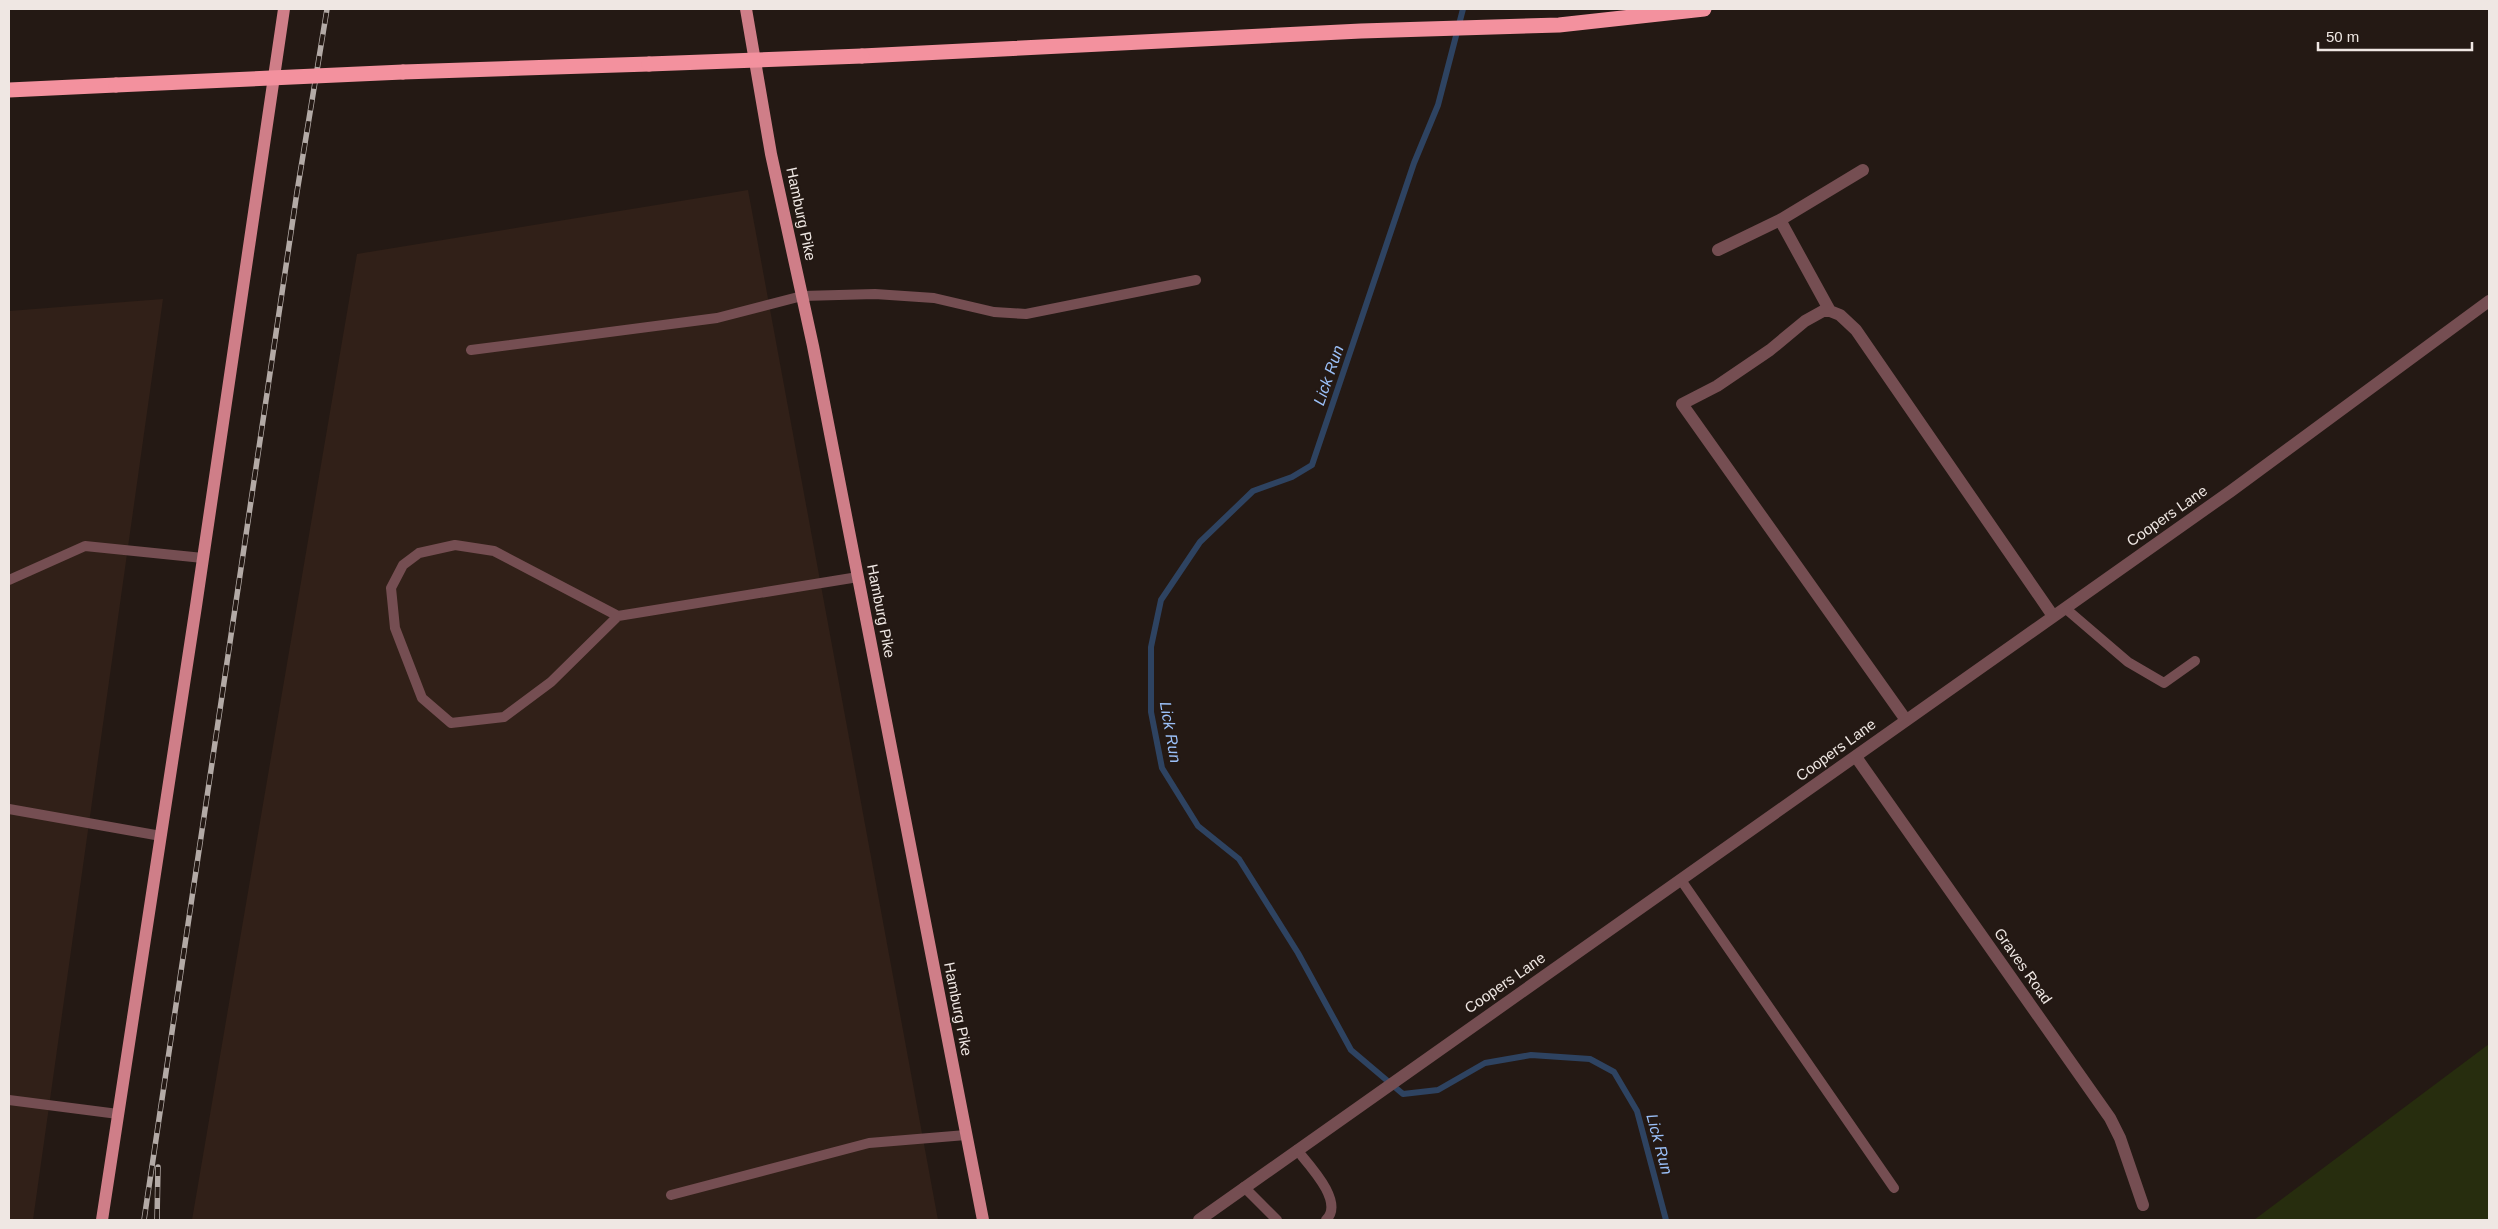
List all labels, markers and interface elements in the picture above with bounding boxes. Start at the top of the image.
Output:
scale bar [2318,20,2472,52]
text: 50 m [2326,28,2359,45]
street label: Hamburg Pike [783,166,820,262]
water label: Lick Run [1310,343,1347,407]
street label: Coopers Lane [2123,482,2210,550]
street label: Hamburg Pike [864,563,899,659]
water label: Lick Run [1157,700,1184,764]
street label: Coopers Lane [1793,715,1879,784]
street label: Graves Road [1991,925,2056,1007]
street label: Coopers Lane [1461,949,1548,1017]
street label: Hamburg Pike [941,961,976,1057]
water label: Lick Run [1643,1112,1676,1176]

